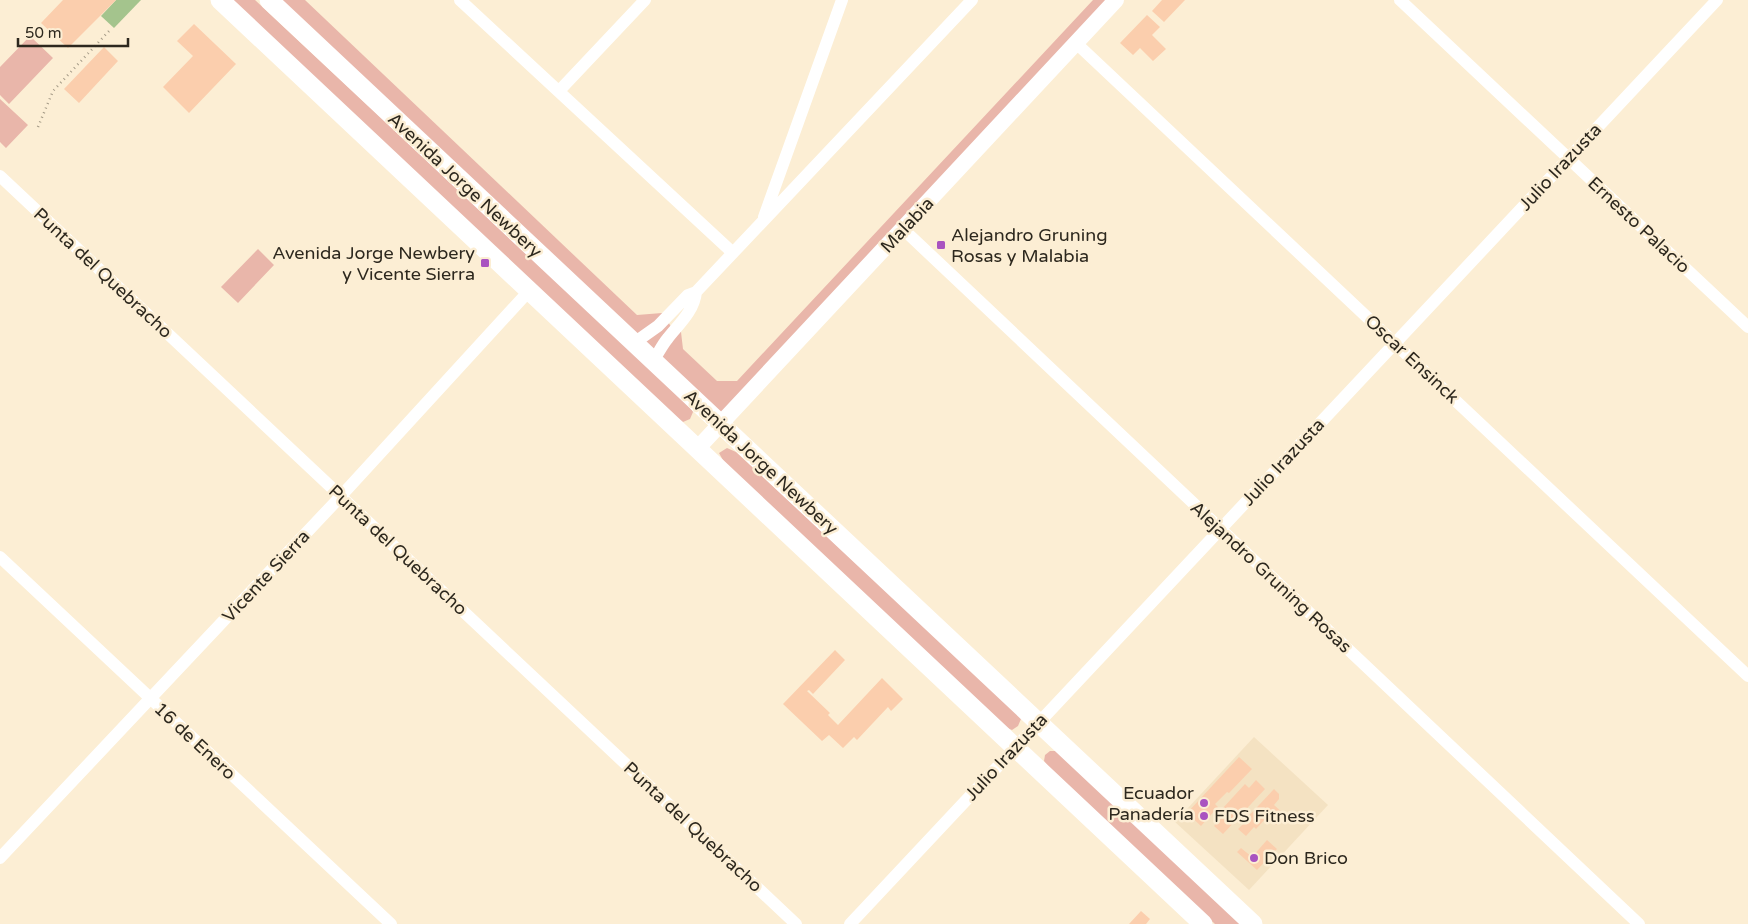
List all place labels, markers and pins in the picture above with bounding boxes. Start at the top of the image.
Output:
place label: Alejandro Gruning Rosas y Malabia [951,224,1108,267]
marker: Alejandro Gruning Rosas y Malabia [935,239,947,251]
place label: Avenida Jorge Newbery y Vicente Sierra [272,242,475,285]
marker: Avenida Jorge Newbery y Vicente Sierra [479,257,491,269]
place label: Ecuador Panadería [1108,782,1194,825]
marker: Ecuador Panadería [1198,797,1210,809]
place label: FDS Fitness [1214,805,1315,827]
marker: FDS Fitness [1198,810,1210,822]
place label: Don Brico [1264,847,1348,869]
marker: Don Brico [1248,852,1260,864]

